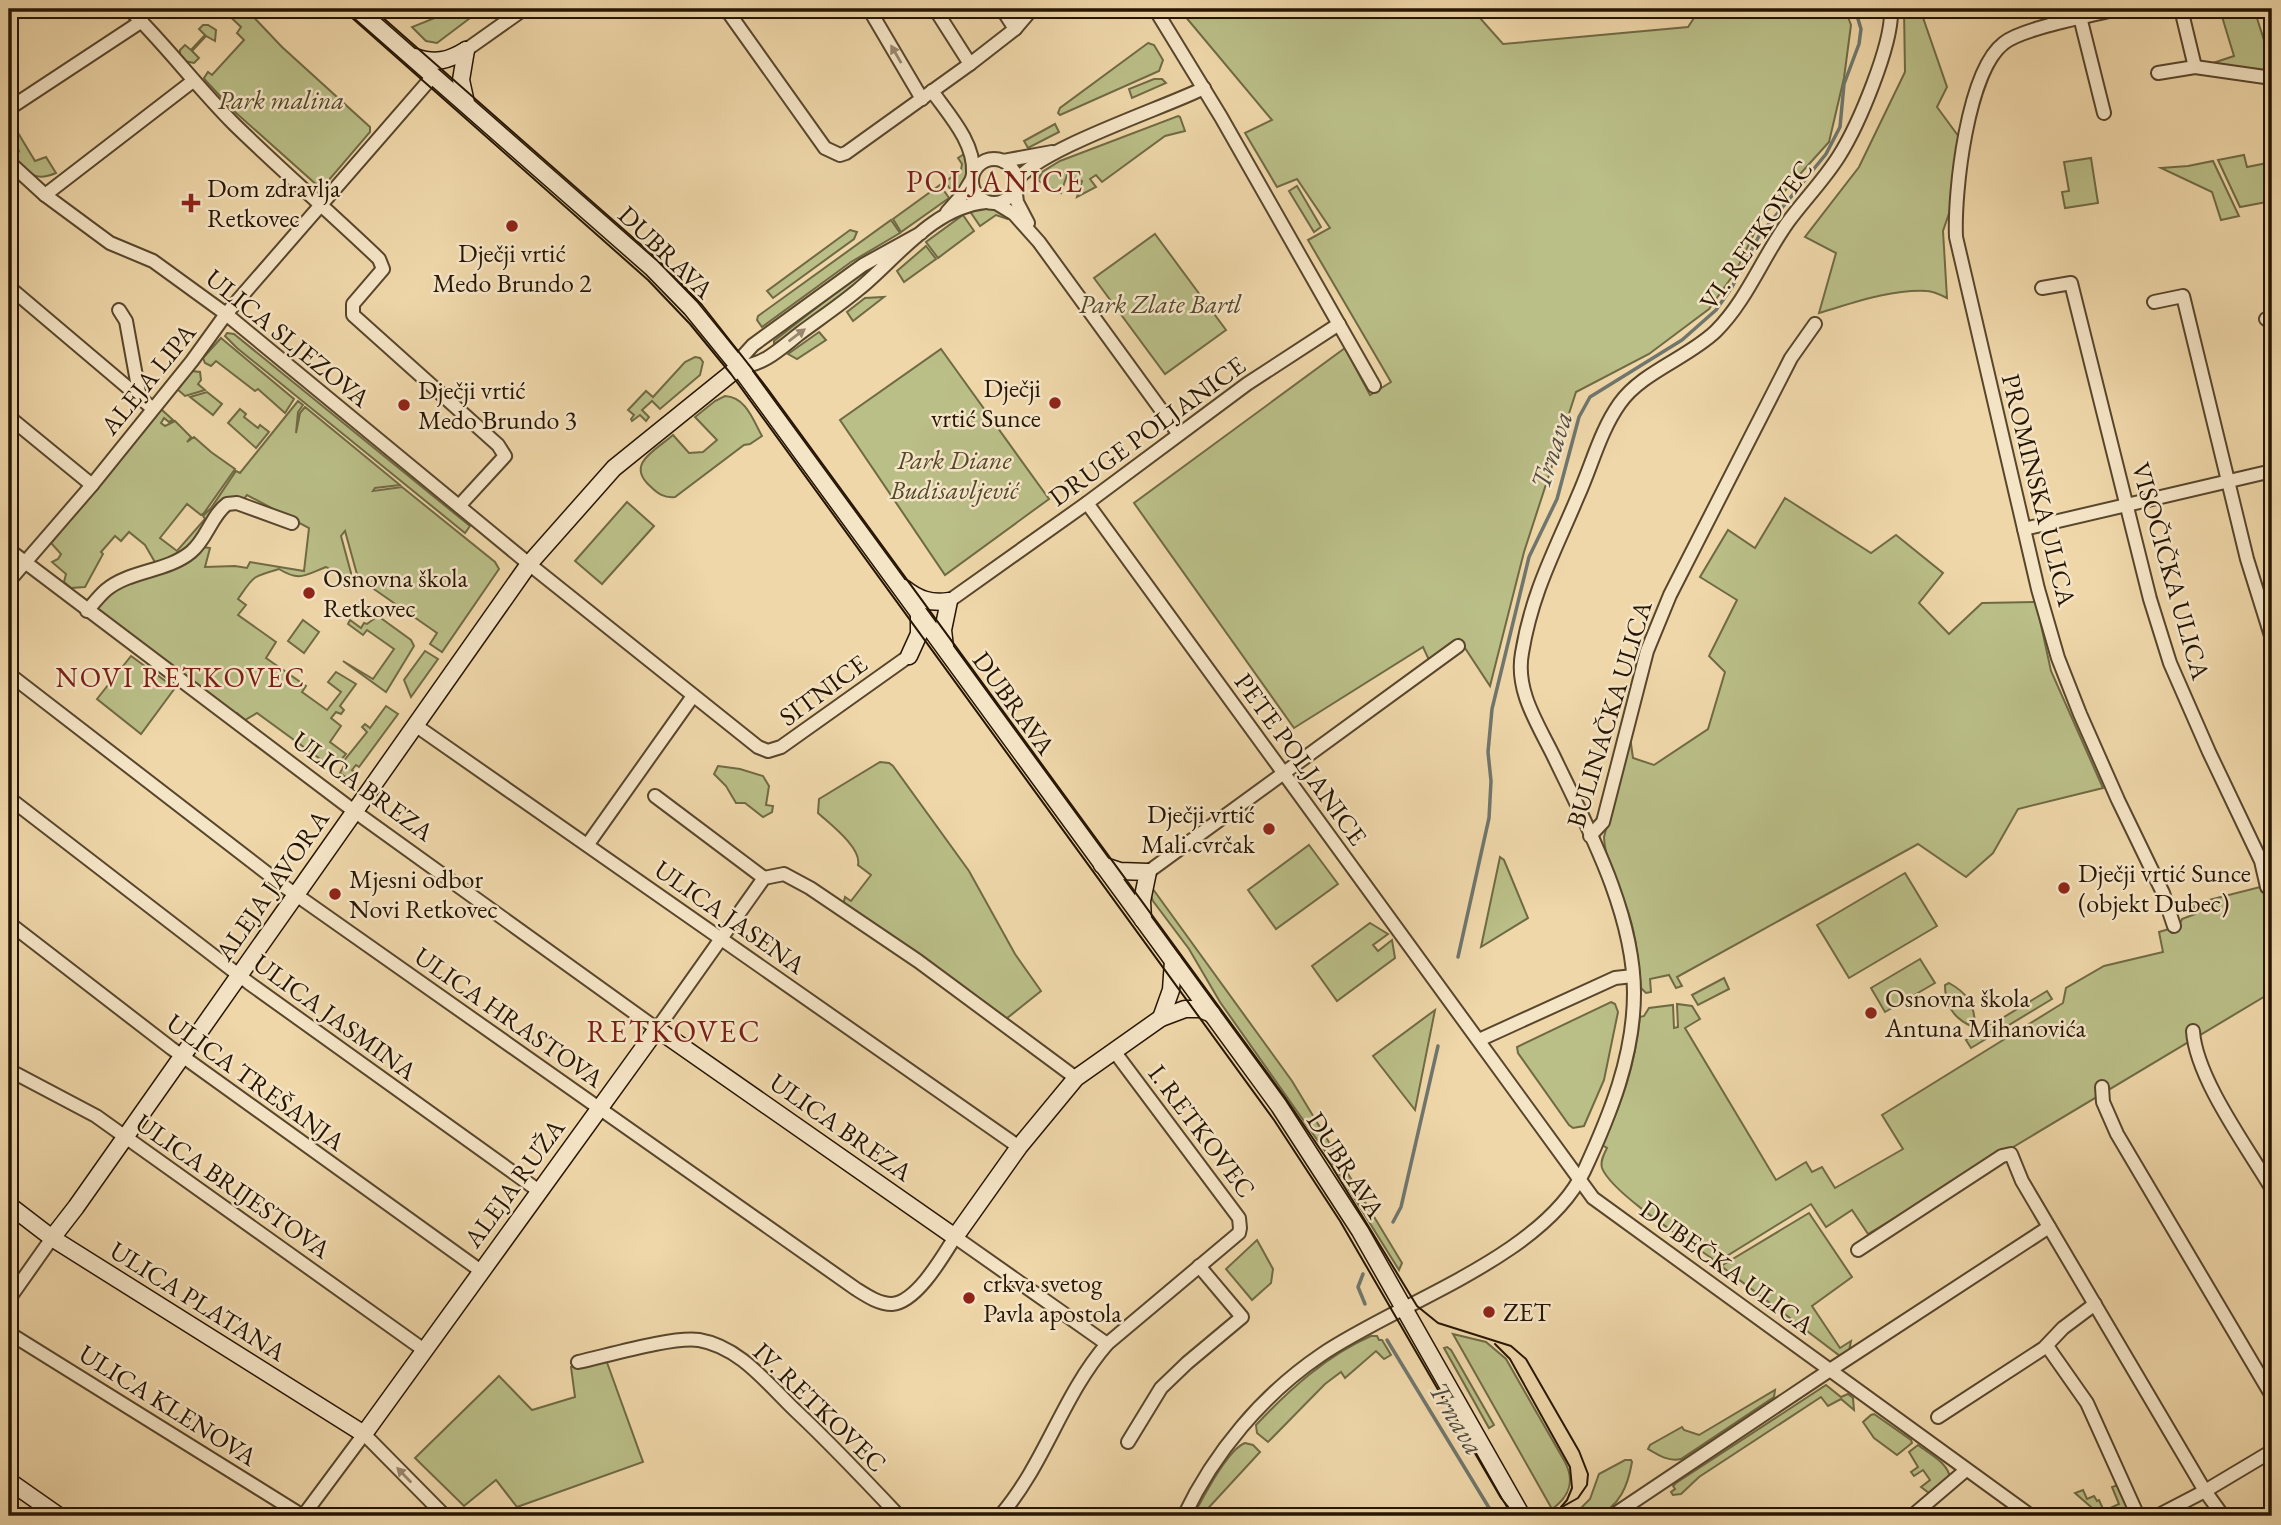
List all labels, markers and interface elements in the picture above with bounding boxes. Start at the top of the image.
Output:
one-way arrow [890,44,902,64]
park label: Park malina [218,83,344,117]
street label: VI. RETKOVEC [1692,153,1820,317]
district label: POLJANICE [906,162,1084,201]
place label: Dom zdravlja Retkovec [207,171,341,235]
marker: Dom zdravlja Retkovec [181,193,201,213]
street label: DUBRAVA [611,198,722,307]
marker: Dječji vrtić Medo Brundo 2 [504,218,520,234]
place label: Dječji vrtić Medo Brundo 2 [432,236,592,300]
street label: ULICA SLJEZOVA [199,261,378,416]
park label: Park Zlate Bartl [1079,287,1242,321]
street label: ALEJA LIPA [92,315,204,443]
one-way arrow [788,328,806,343]
street label: DRUGE POLJANICE [1042,348,1252,514]
street label: PROMINSKA ULICA [1994,370,2085,611]
place label: Dječji vrtić Sunce [931,371,1041,435]
place label: Dječji vrtić Medo Brundo 3 [418,373,577,437]
marker: Dječji vrtić Sunce [1047,395,1063,411]
marker: Dječji vrtić Medo Brundo 3 [396,397,412,413]
water label: Trnava [1522,407,1580,493]
park label: Park Diane Budisavljević [889,443,1020,507]
street label: VISOČIČKA ULICA [2124,458,2219,685]
place label: Osnovna škola Retkovec [323,561,468,625]
marker: Osnovna škola Retkovec [301,585,317,601]
street label: BULINAČKA ULICA [1558,596,1660,831]
street label: DUBRAVA [965,644,1064,762]
street label: SITNICE [772,646,874,733]
district label: NOVI RETKOVEC [56,659,306,695]
street label: PETE POLJANICE [1227,666,1375,852]
street label: ULICA BREZA [285,723,441,849]
place label: Dječji vrtić Mali cvrčak [1141,797,1256,861]
street label: ALEJA JAVORA [207,802,337,968]
marker: Dječji vrtić Mali cvrčak [1261,821,1277,837]
street label: ULICA JASENA [648,852,813,982]
place label: Dječji vrtić Sunce (objekt Dubec) [2078,856,2251,920]
place label: Mjesni odbor Novi Retkovec [349,862,498,926]
marker: Dječji vrtić Sunce (objekt Dubec) [2056,880,2072,896]
marker: Mjesni odbor Novi Retkovec [327,886,343,902]
street label: ULICA HRASTOVA [408,939,611,1096]
street label: ULICA JASMINA [246,946,425,1089]
place label: Osnovna škola Antuna Mihanovića [1884,981,2087,1045]
marker: Osnovna škola Antuna Mihanovića [1863,1005,1879,1021]
street label: ULICA TREŠANJA [160,1006,353,1159]
district label: RETKOVEC [586,1012,762,1051]
street label: I. RETKOVEC [1141,1058,1263,1204]
street label: ULICA BREZA [763,1065,920,1189]
street label: DUBRAVA [1299,1105,1394,1225]
street label: ULICA BRIJESTOVA [129,1106,338,1267]
street label: ALEJA RUŽA [455,1111,573,1255]
street label: DUBEČKA ULICA [1633,1192,1822,1342]
street label: ULICA PLATANA [103,1233,293,1369]
place label: crkva svetog Pavla apostola [983,1266,1122,1330]
marker: crkva svetog Pavla apostola [961,1290,977,1306]
place label: ZET [1503,1295,1551,1329]
marker: ZET [1481,1304,1497,1320]
street label: IV. RETKOVEC [746,1335,894,1479]
street label: ULICA KLENOVA [72,1337,264,1474]
water label: Trnava [1421,1375,1493,1461]
one-way arrow [397,1467,413,1484]

